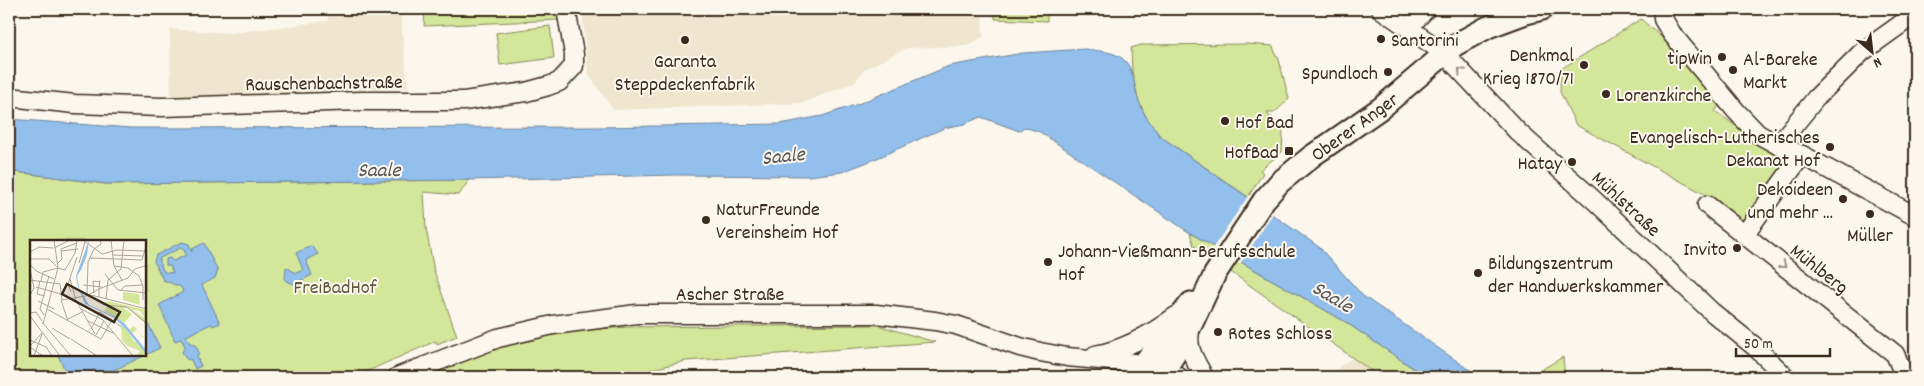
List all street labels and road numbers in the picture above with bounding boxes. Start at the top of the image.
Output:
street label: Rauschenbachstraße [245,70,403,100]
street label: Oberer Anger [1306,87,1406,170]
street label: Mühlstraße [1584,166,1666,245]
street label: Mühlberg [1783,238,1854,302]
street label: Ascher Straße [676,282,785,310]

